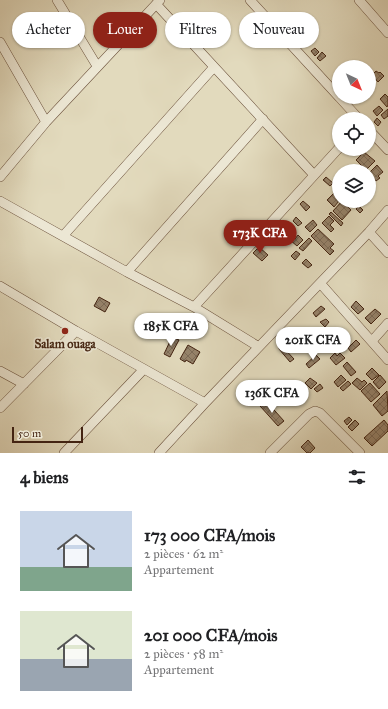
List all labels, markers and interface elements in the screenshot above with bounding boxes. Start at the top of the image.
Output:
chip: Acheter [12,12,85,48]
chip: Louer [93,12,157,48]
chip: Filtres [165,12,231,48]
chip: Nouveau [239,12,319,48]
north arrow [332,60,376,104]
map controls [332,60,376,208]
button: locate [332,112,376,156]
button: layers [332,164,376,208]
pin: 173K CFA [219,220,301,254]
text: 173K CFA [233,225,287,241]
pin: 185K CFA [130,313,212,347]
text: 185K CFA [143,318,199,334]
marker: Salam ouaga [60,326,70,336]
pin: 201K CFA [272,327,354,361]
text: 201K CFA [285,332,341,348]
place label: Salam ouaga [34,337,97,352]
pin: 136K CFA [231,380,313,414]
text: 136K CFA [245,385,299,401]
scale bar [12,425,83,444]
text: 50 m [18,427,41,440]
icon: filters [346,466,368,488]
text: 4 biens [20,467,68,488]
text: 173 000 CFA/mois [144,525,275,546]
icon: home [52,527,100,575]
text: 2 pièces · 62 m² [144,546,223,562]
text: Appartement [144,562,214,578]
text: 201 000 CFA/mois [144,625,278,646]
icon: home [52,627,100,675]
text: 2 pièces · 58 m² [144,646,223,662]
text: Appartement [144,662,214,678]

